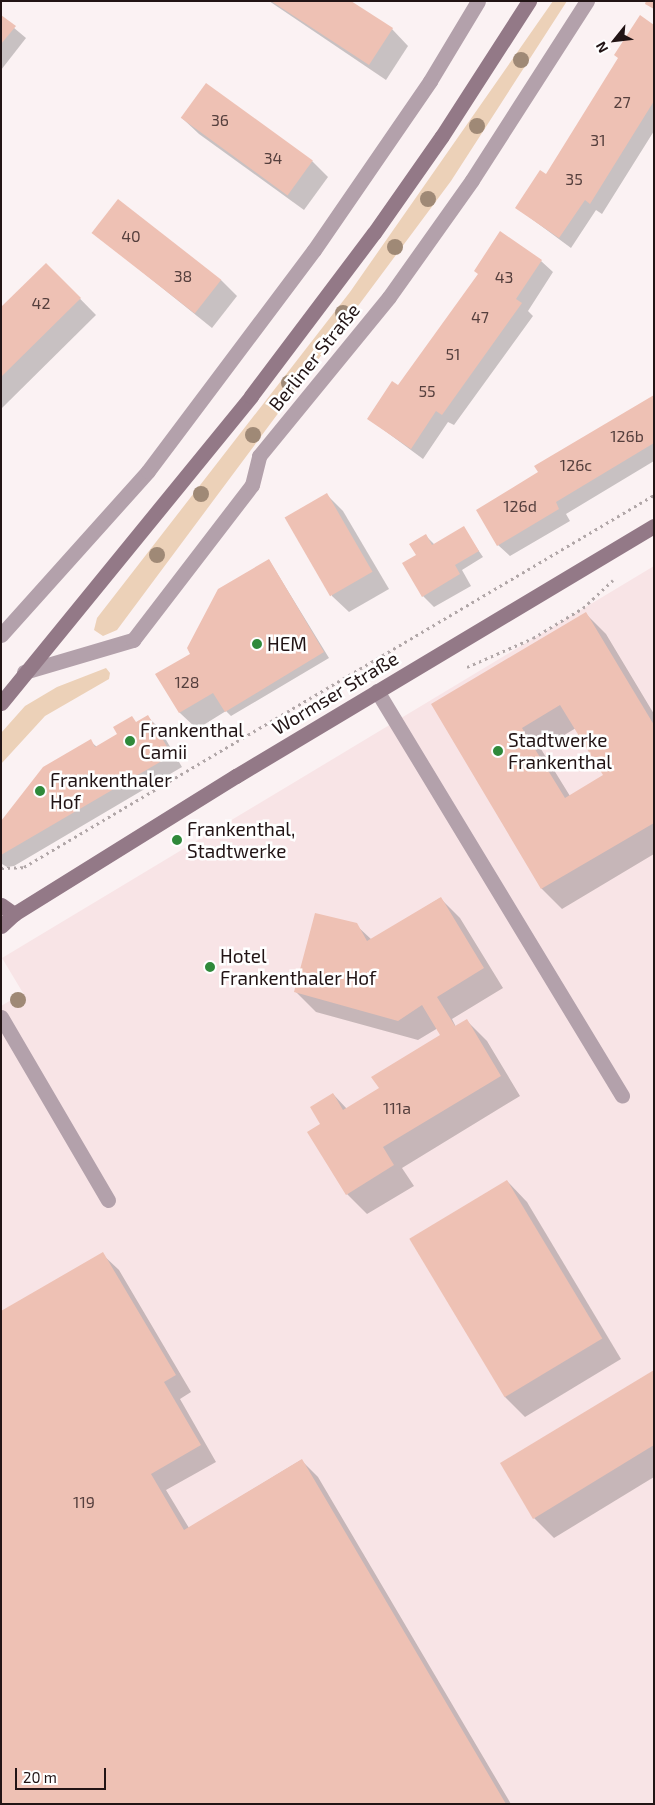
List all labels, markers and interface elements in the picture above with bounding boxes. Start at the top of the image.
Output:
north arrow [590,15,640,65]
text: N [592,39,611,56]
house number: 27 [613,92,631,112]
house number: 36 [211,110,229,130]
house number: 31 [590,130,606,150]
house number: 34 [264,148,282,168]
house number: 35 [565,169,583,189]
house number: 40 [121,226,141,246]
house number: 38 [174,266,192,286]
house number: 43 [495,267,513,287]
house number: 42 [32,293,50,313]
street label: Berliner Straße [264,299,364,415]
house number: 47 [471,307,489,327]
house number: 51 [446,344,460,364]
house number: 55 [418,381,436,401]
house number: 126b [610,426,644,446]
house number: 126c [560,455,592,475]
house number: 126d [503,496,537,516]
place label: HEM [267,633,307,655]
marker: HEM [251,638,263,650]
street label: Wormser Straße [268,646,402,740]
house number: 128 [174,672,200,692]
place label: Frankenthal Camii [140,719,244,763]
place label: Stadtwerke Frankenthal [508,729,612,773]
marker: Frankenthal Camii [124,735,136,747]
marker: Stadtwerke Frankenthal [492,745,504,757]
place label: Frankenthaler Hof [50,769,172,813]
marker: Frankenthaler Hof [34,785,46,797]
place label: Frankenthal, Stadtwerke [187,818,295,862]
marker: Frankenthal, Stadtwerke [171,834,183,846]
place label: Hotel Frankenthaler Hof [220,945,377,989]
marker: Hotel Frankenthaler Hof [204,961,216,973]
house number: 111a [383,1098,411,1118]
house number: 119 [73,1492,95,1512]
scale bar [18,1758,109,1790]
text: 20 m [23,1768,57,1786]

